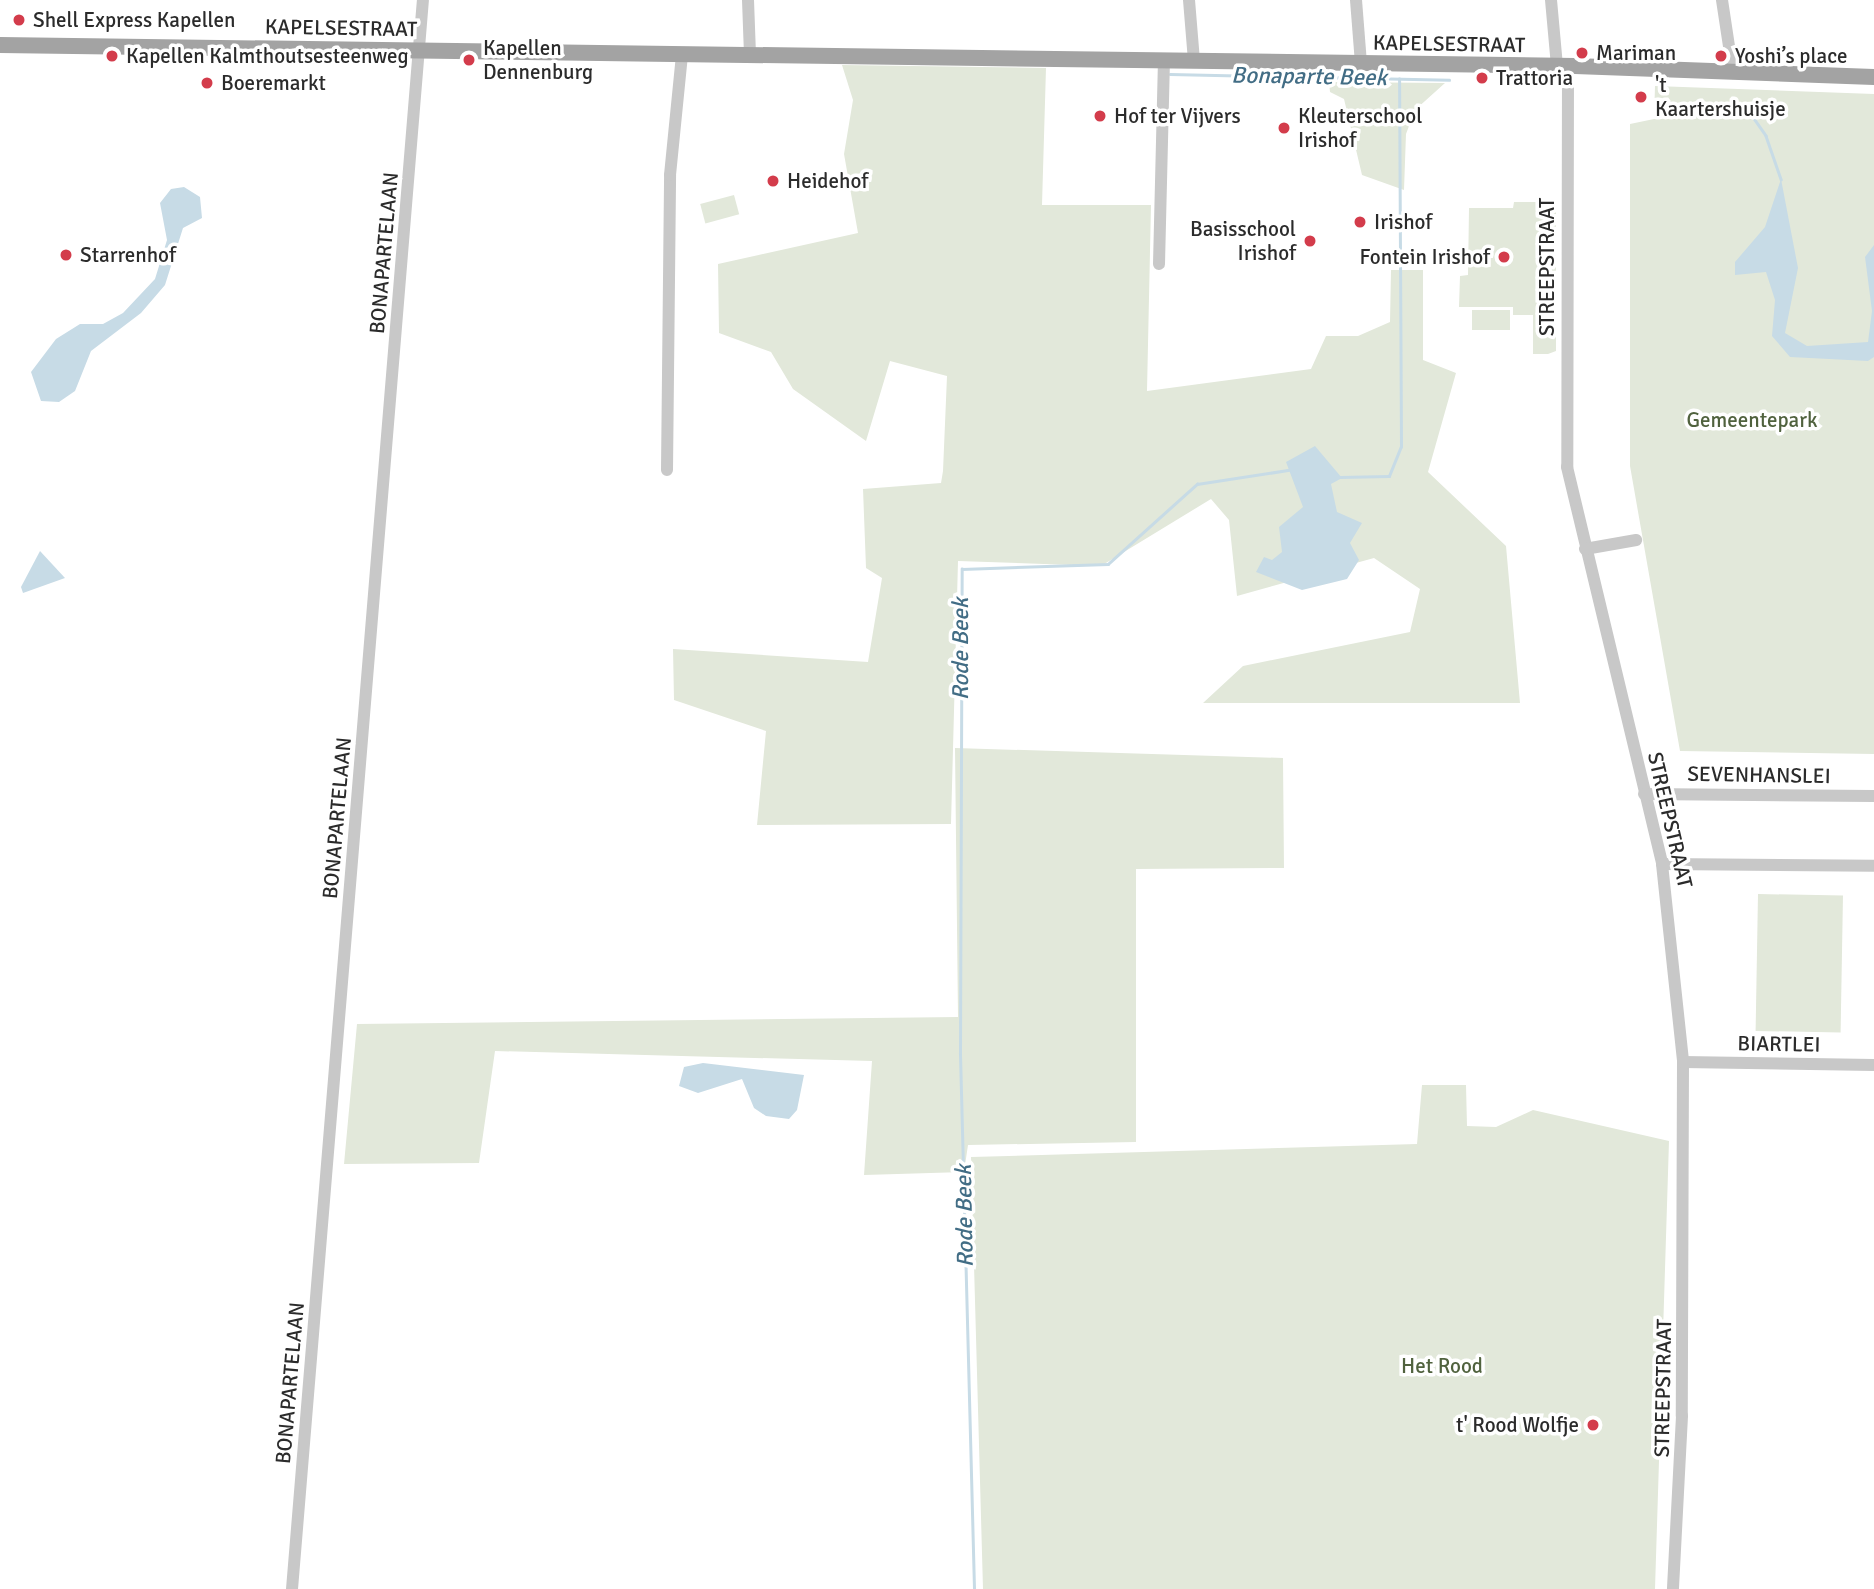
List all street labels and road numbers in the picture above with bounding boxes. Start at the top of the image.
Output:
street label: KAPELSESTRAAT [265,14,417,42]
street label: KAPELSESTRAAT [1373,30,1525,58]
street label: BONAPARTELAAN [364,171,404,335]
street label: STREEPSTRAAT [1534,198,1560,336]
street label: BONAPARTELAAN [317,736,357,900]
street label: STREEPSTRAAT [1642,750,1698,890]
street label: SEVENHANSLEI [1687,761,1831,789]
street label: BIARTLEI [1737,1031,1821,1057]
street label: BONAPARTELAAN [270,1301,310,1465]
street label: STREEPSTRAAT [1649,1319,1677,1457]

